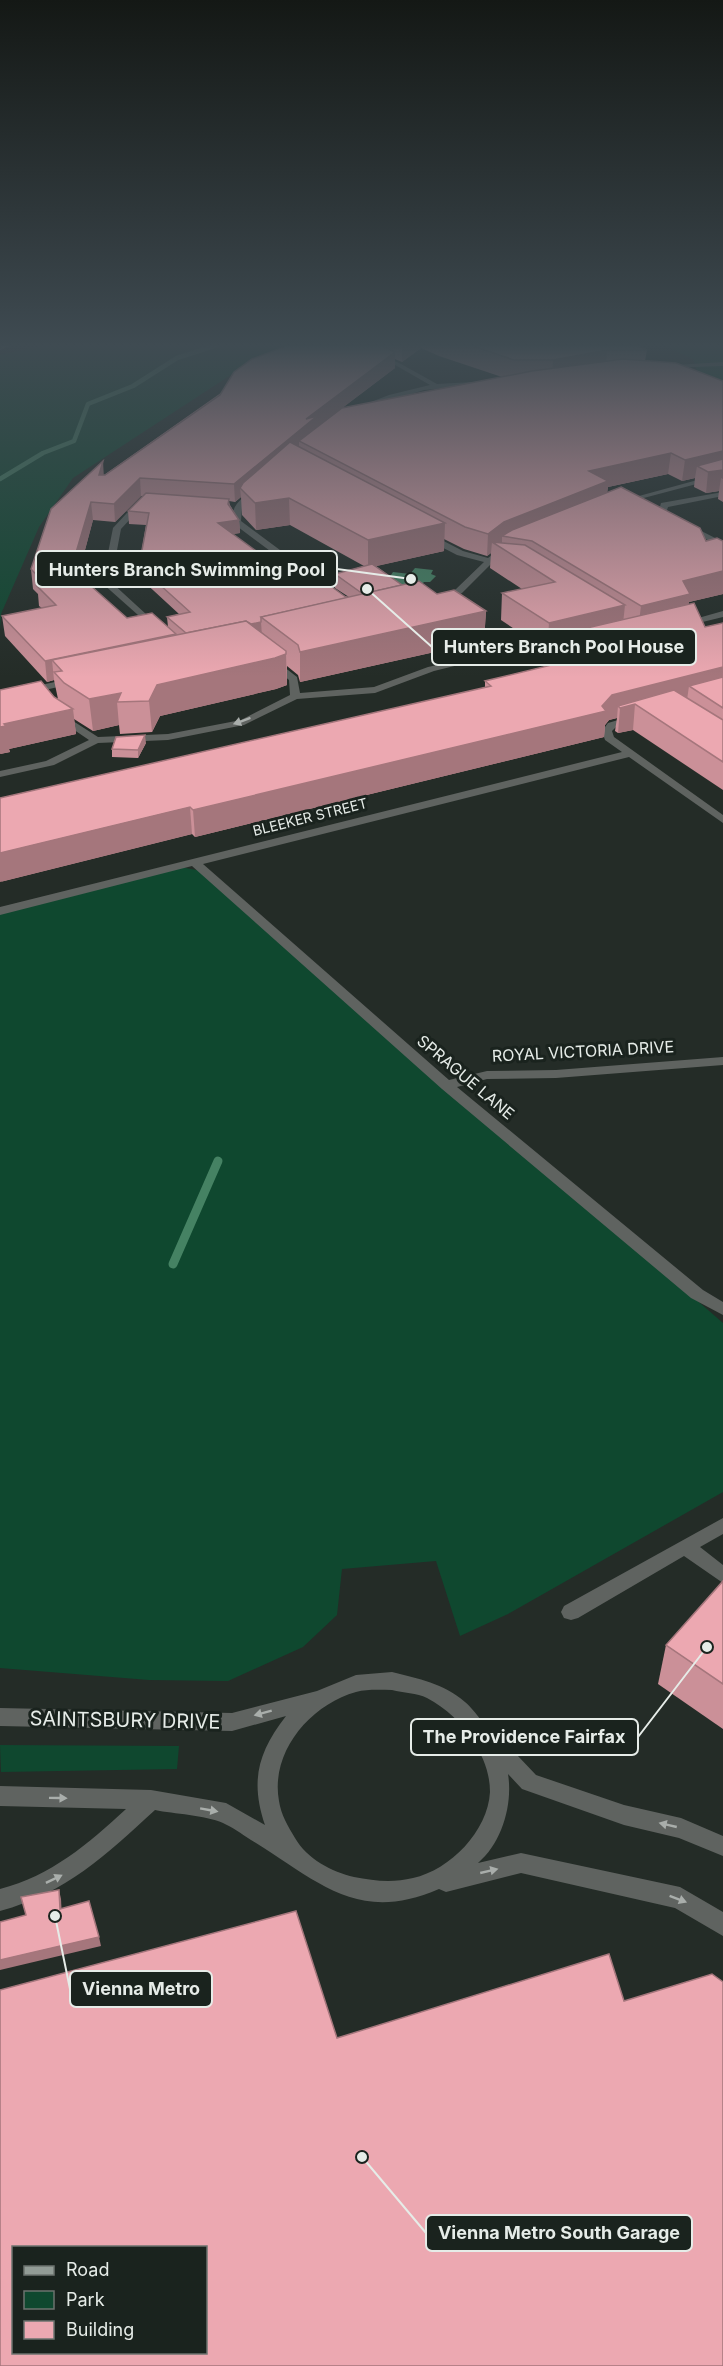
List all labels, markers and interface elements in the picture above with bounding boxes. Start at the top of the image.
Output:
callout: Hunters Branch Swimming Pool [36,551,337,587]
text: Hunters Branch Swimming Pool [49,559,325,580]
callout: Hunters Branch Pool House [432,629,696,665]
text: Hunters Branch Pool House [444,636,685,657]
one-way arrow [233,717,251,726]
street label: BLEEKER STREET [251,794,369,839]
street label: SPRAGUE LANE [413,1030,519,1124]
street label: ROYAL VICTORIA DRIVE [491,1036,675,1066]
street label: SAINTSBURY DRIVE [29,1706,221,1734]
one-way arrow [254,1709,272,1718]
callout: The Providence Fairfax [411,1719,638,1755]
text: The Providence Fairfax [423,1726,626,1747]
one-way arrow [49,1793,68,1803]
one-way arrow [200,1806,219,1815]
one-way arrow [659,1820,677,1830]
one-way arrow [479,1866,498,1875]
one-way arrow [46,1874,63,1884]
one-way arrow [670,1895,688,1905]
callout: Vienna Metro [70,1971,212,2007]
text: Vienna Metro [82,1978,200,1999]
callout: Vienna Metro South Garage [426,2215,692,2251]
text: Vienna Metro South Garage [438,2222,680,2243]
legend [12,2246,207,2354]
text: Road [66,2259,109,2280]
text: Park [66,2289,105,2310]
text: Building [66,2319,134,2340]

